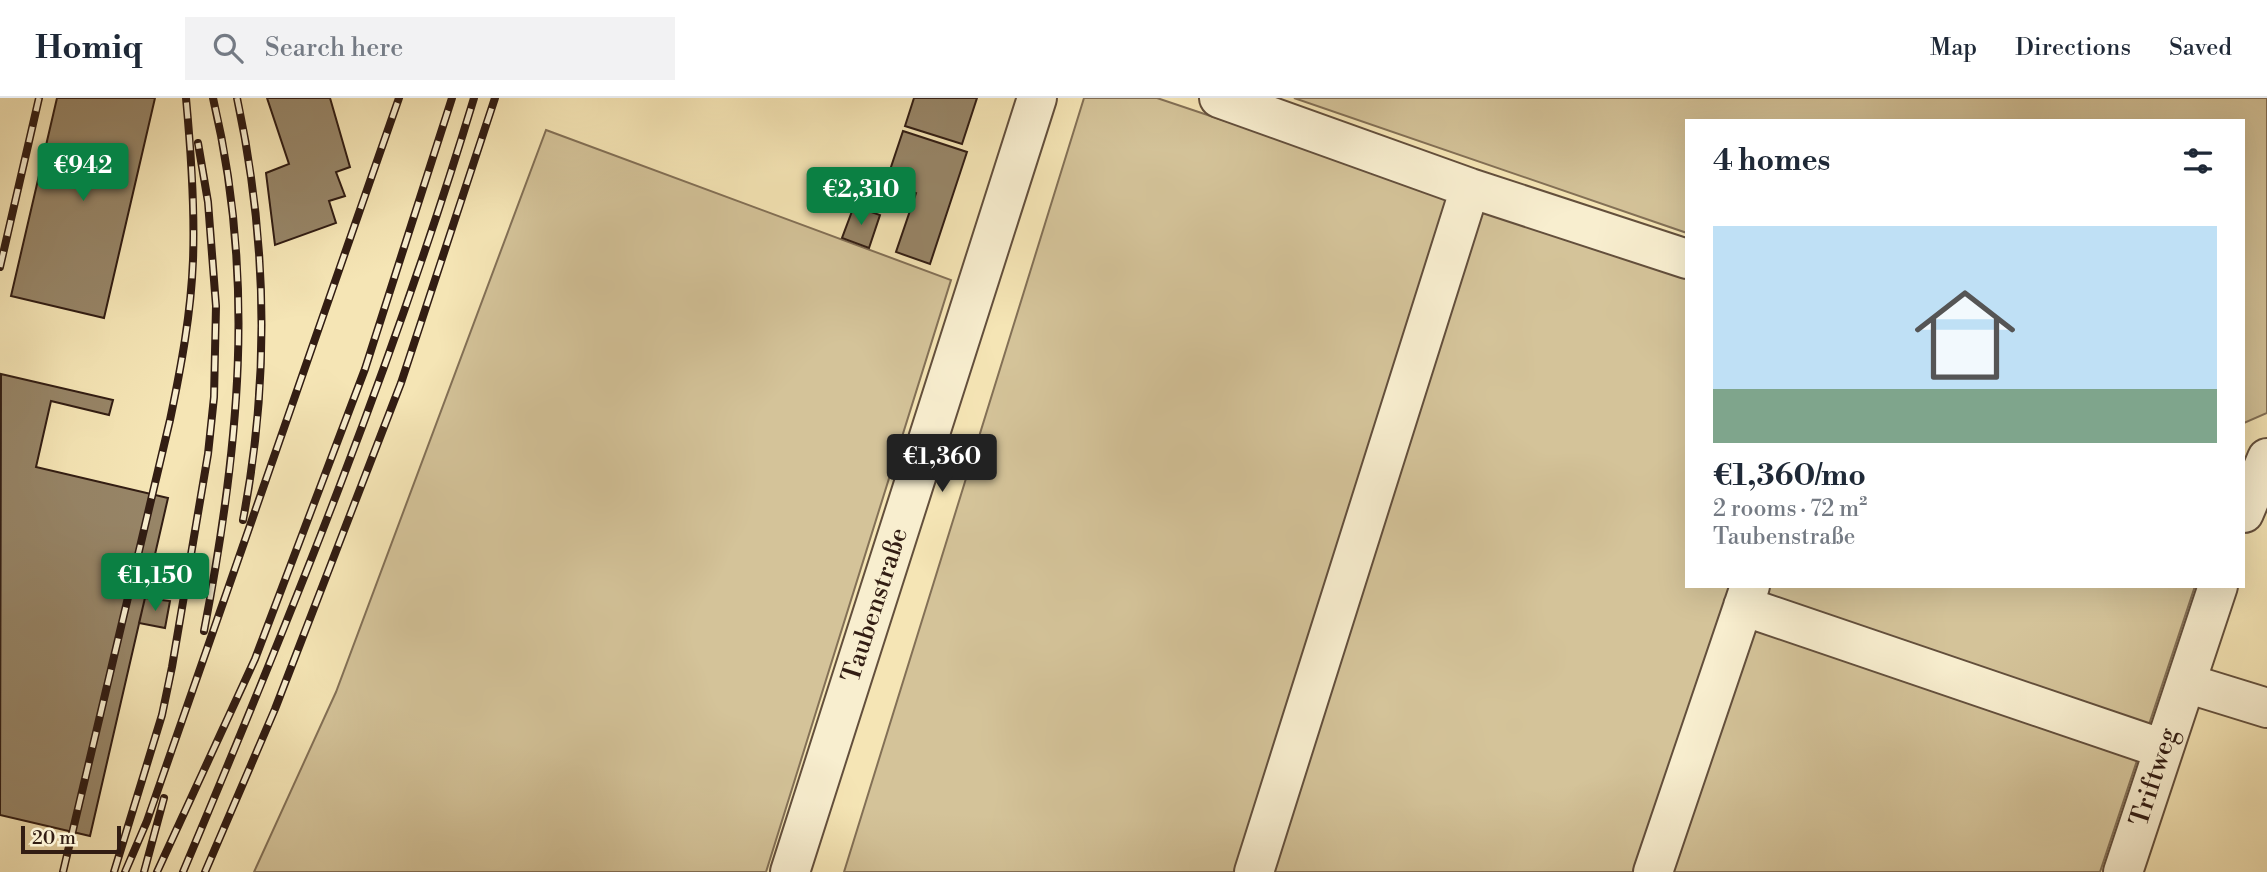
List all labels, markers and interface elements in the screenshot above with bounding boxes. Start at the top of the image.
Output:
search box [185,17,675,80]
text: Homiq [35,28,143,69]
icon: search [209,29,247,67]
text: Search here [265,32,403,64]
text: Map [1930,33,1977,63]
text: Directions [2015,33,2131,63]
text: Saved [2169,33,2232,63]
text: 4 homes [1713,142,1830,180]
icon: filters [2179,142,2217,180]
pin: €942 [42,144,124,203]
text: €942 [54,152,112,180]
pin: €2,310 [804,167,918,227]
text: €2,310 [823,176,899,204]
icon: home [1902,272,2028,398]
pin: €1,360 [885,434,999,494]
text: €1,360 [903,443,981,471]
text: €1,360/mo [1713,457,1866,495]
text: 2 rooms · 72 m² [1713,495,1867,523]
street label: Taubenstraße [835,523,915,687]
text: Taubenstraße [1713,523,1855,551]
pin: €1,150 [98,554,212,613]
text: €1,150 [117,562,193,590]
street label: Triftweg [2123,723,2185,830]
scale bar [21,823,121,855]
text: 20 m [32,826,76,850]

